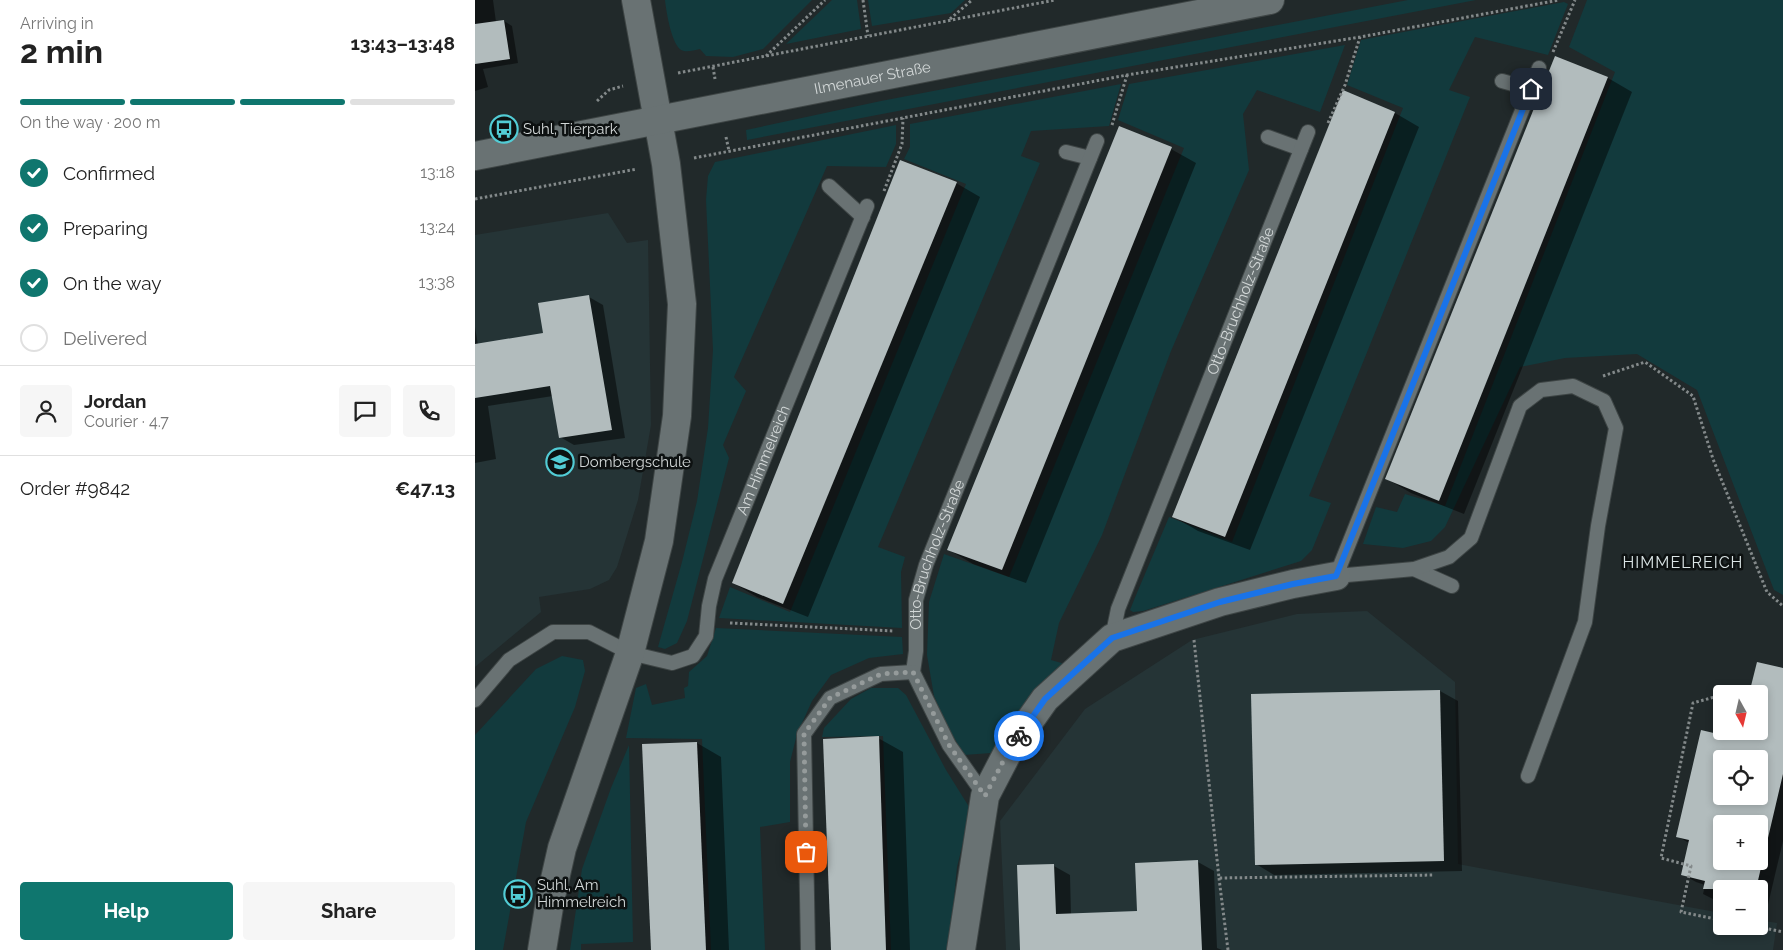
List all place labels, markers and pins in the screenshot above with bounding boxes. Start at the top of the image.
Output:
pin [1510,68,1552,110]
bus stop icon: Suhl, Tierpark [489,114,519,144]
place label: Suhl, Tierpark [523,120,618,138]
school or university icon: Dombergschule [545,447,575,477]
place label: Dombergschule [579,453,691,471]
pin [785,831,827,873]
place label: Suhl, Am Himmelreich [537,876,626,911]
bus stop icon: Suhl, Am Himmelreich [503,879,533,909]

